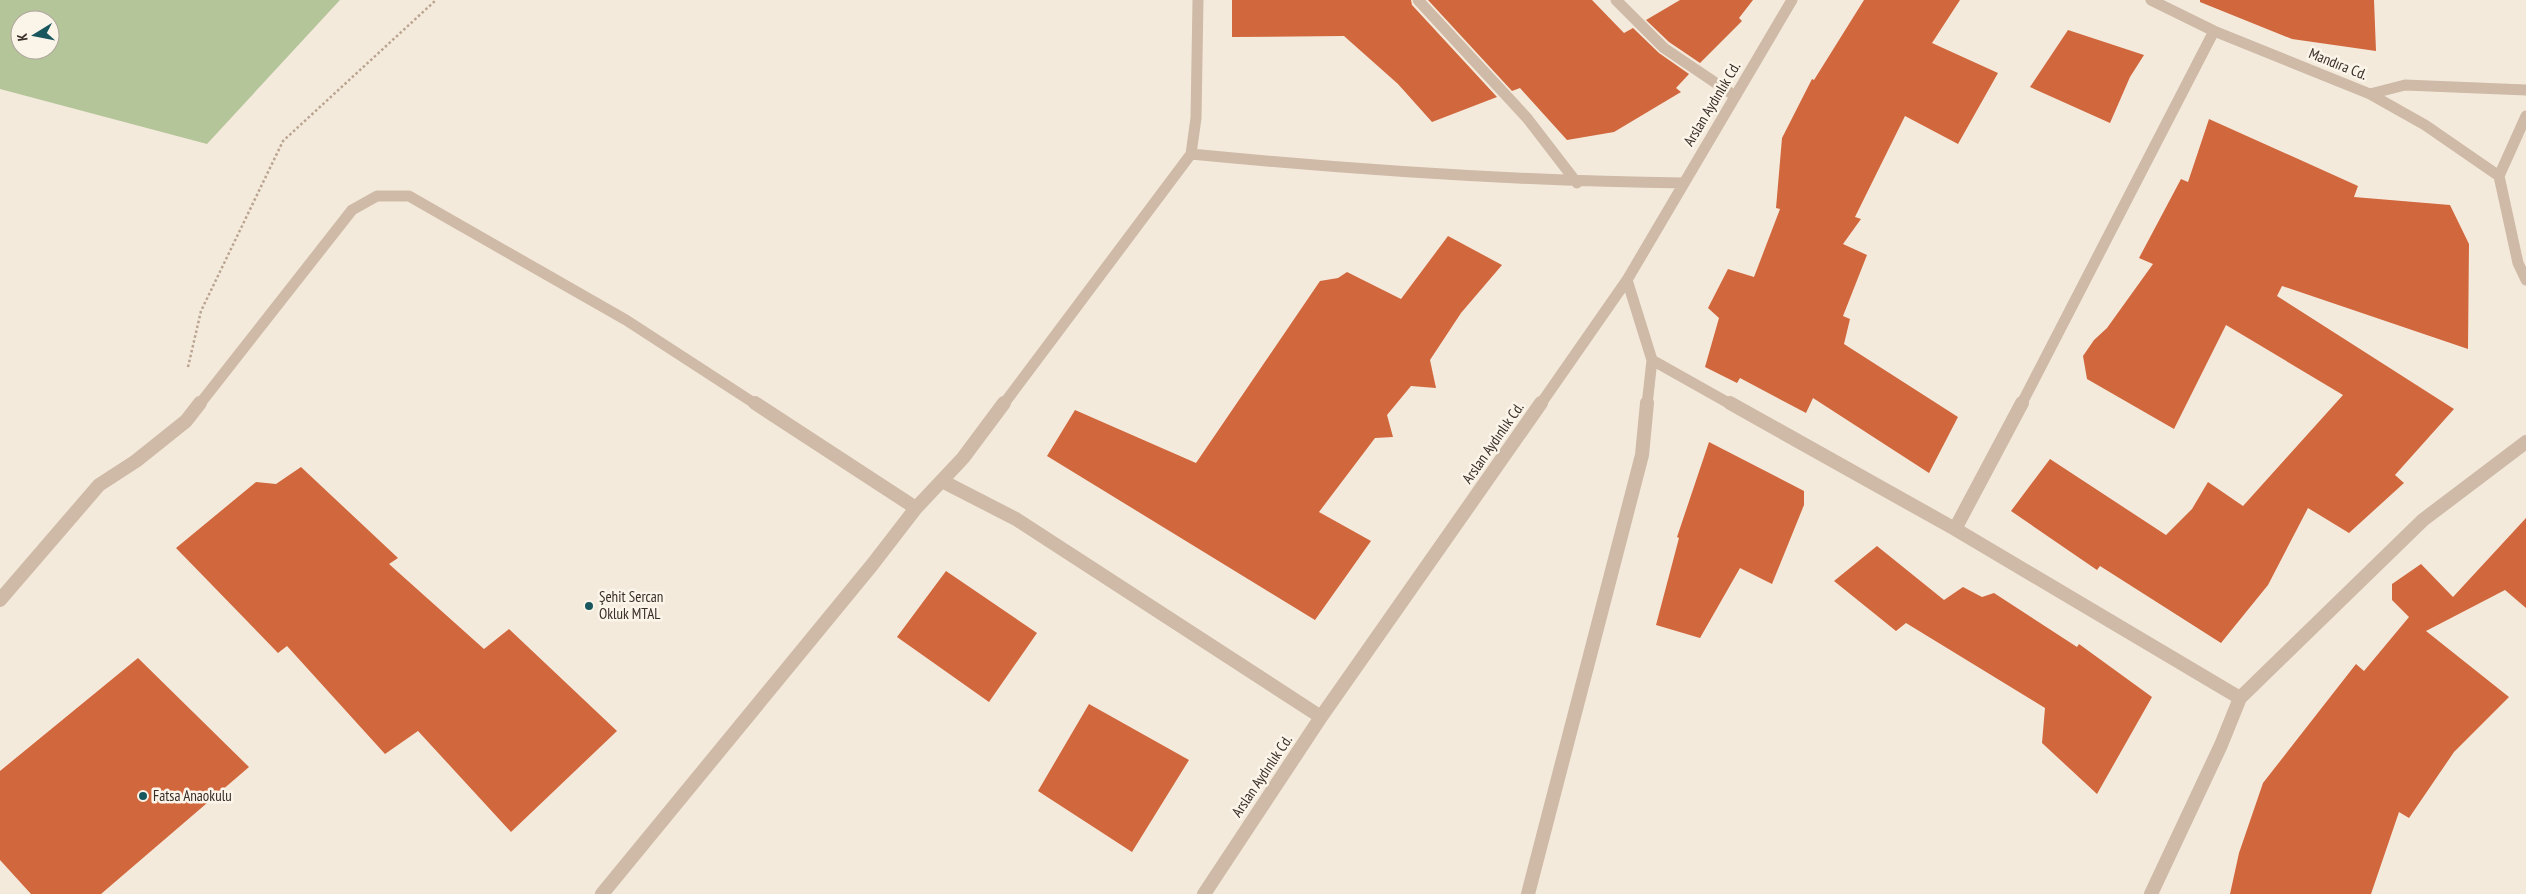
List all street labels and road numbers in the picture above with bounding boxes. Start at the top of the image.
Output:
street label: Mandıra Cd. [2306,43,2370,84]
street label: Arslan Aydınlık Cd. [1679,58,1744,149]
street label: Arslan Aydınlık Cd. [1458,398,1528,487]
street label: Arslan Aydınlık Cd. [1227,731,1296,820]

